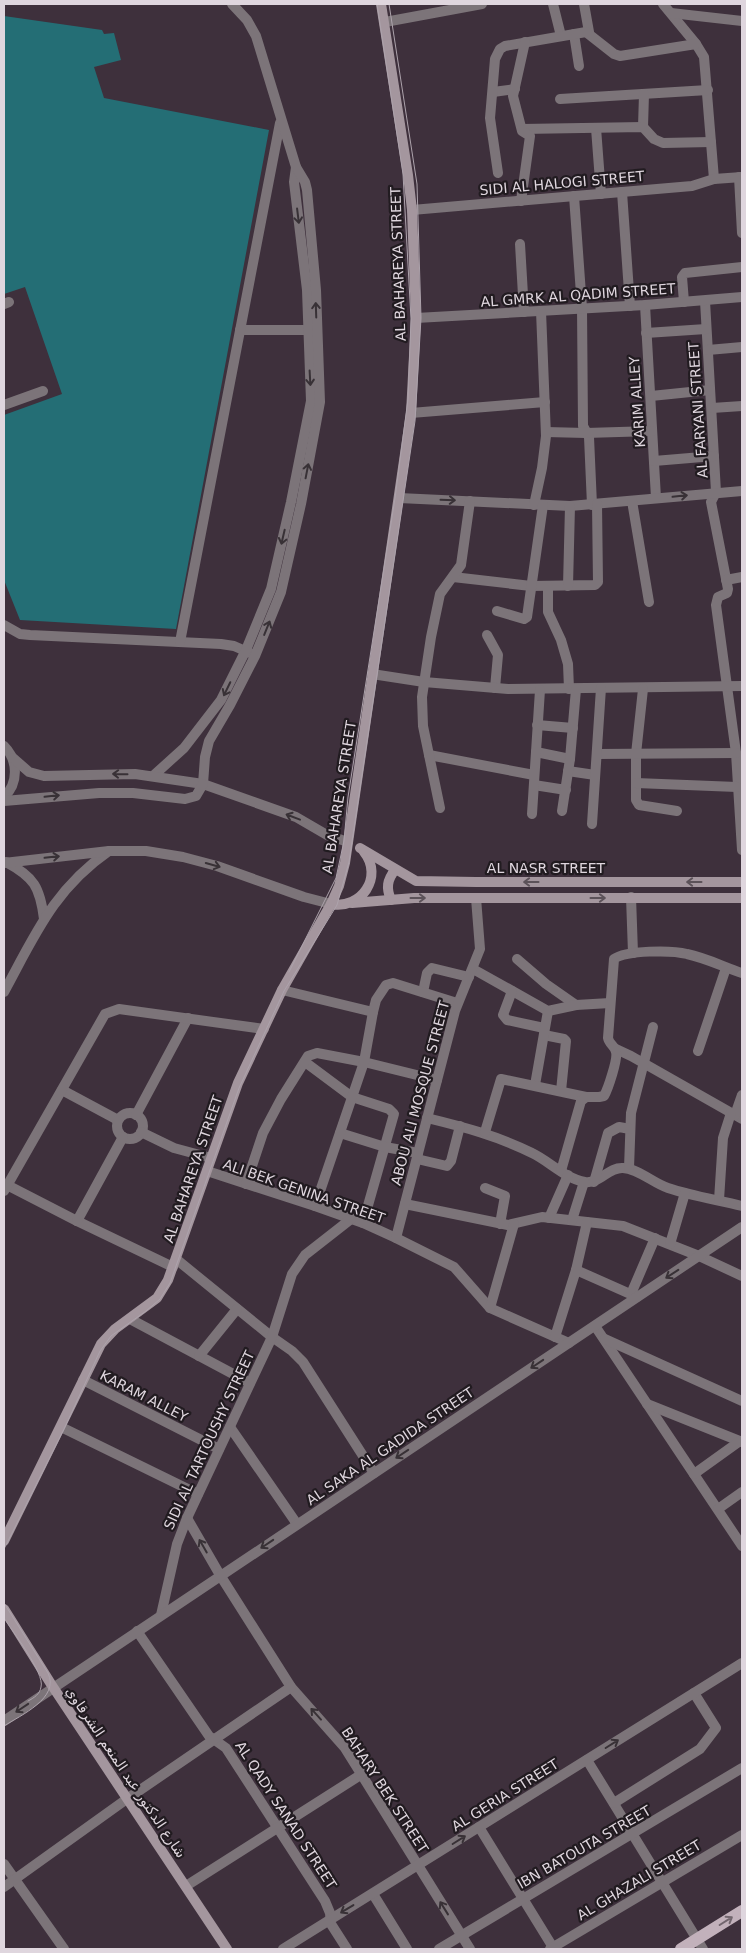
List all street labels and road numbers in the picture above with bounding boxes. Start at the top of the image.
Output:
street label: SIDI AL HALOGI STREET [479,168,646,198]
street label: AL BAHAREYA STREET [387,186,409,342]
street label: AL GMRK AL QADIM STREET [480,280,676,310]
street label: AL FARYANI STREET [685,341,711,479]
street label: KARIM ALLEY [626,355,648,448]
street label: AL BAHAREYA STREET [319,719,359,875]
street label: AL NASR STREET [487,860,606,876]
street label: ABOU ALI MOSQUE STREET [388,998,453,1187]
street label: AL BAHAREYA STREET [160,1093,226,1245]
street label: ALI BEK GENINA STREET [221,1156,388,1226]
street label: SIDI AL TARTOUSHY STREET [160,1348,258,1532]
street label: KARAM ALLEY [97,1367,191,1425]
street label: AL SAKA AL GADIDA STREET [303,1384,477,1508]
street label: شارع الدكتور عبد المنعم الشرقاوي [62,1683,189,1861]
street label: BAHARY BEK STREET [338,1724,432,1856]
street label: AL QADY SANAD STREET [232,1738,340,1892]
street label: AL GERIA STREET [449,1755,562,1834]
street label: IBN BATOUTA STREET [514,1802,654,1892]
street label: AL GHAZALI STREET [574,1836,704,1923]

